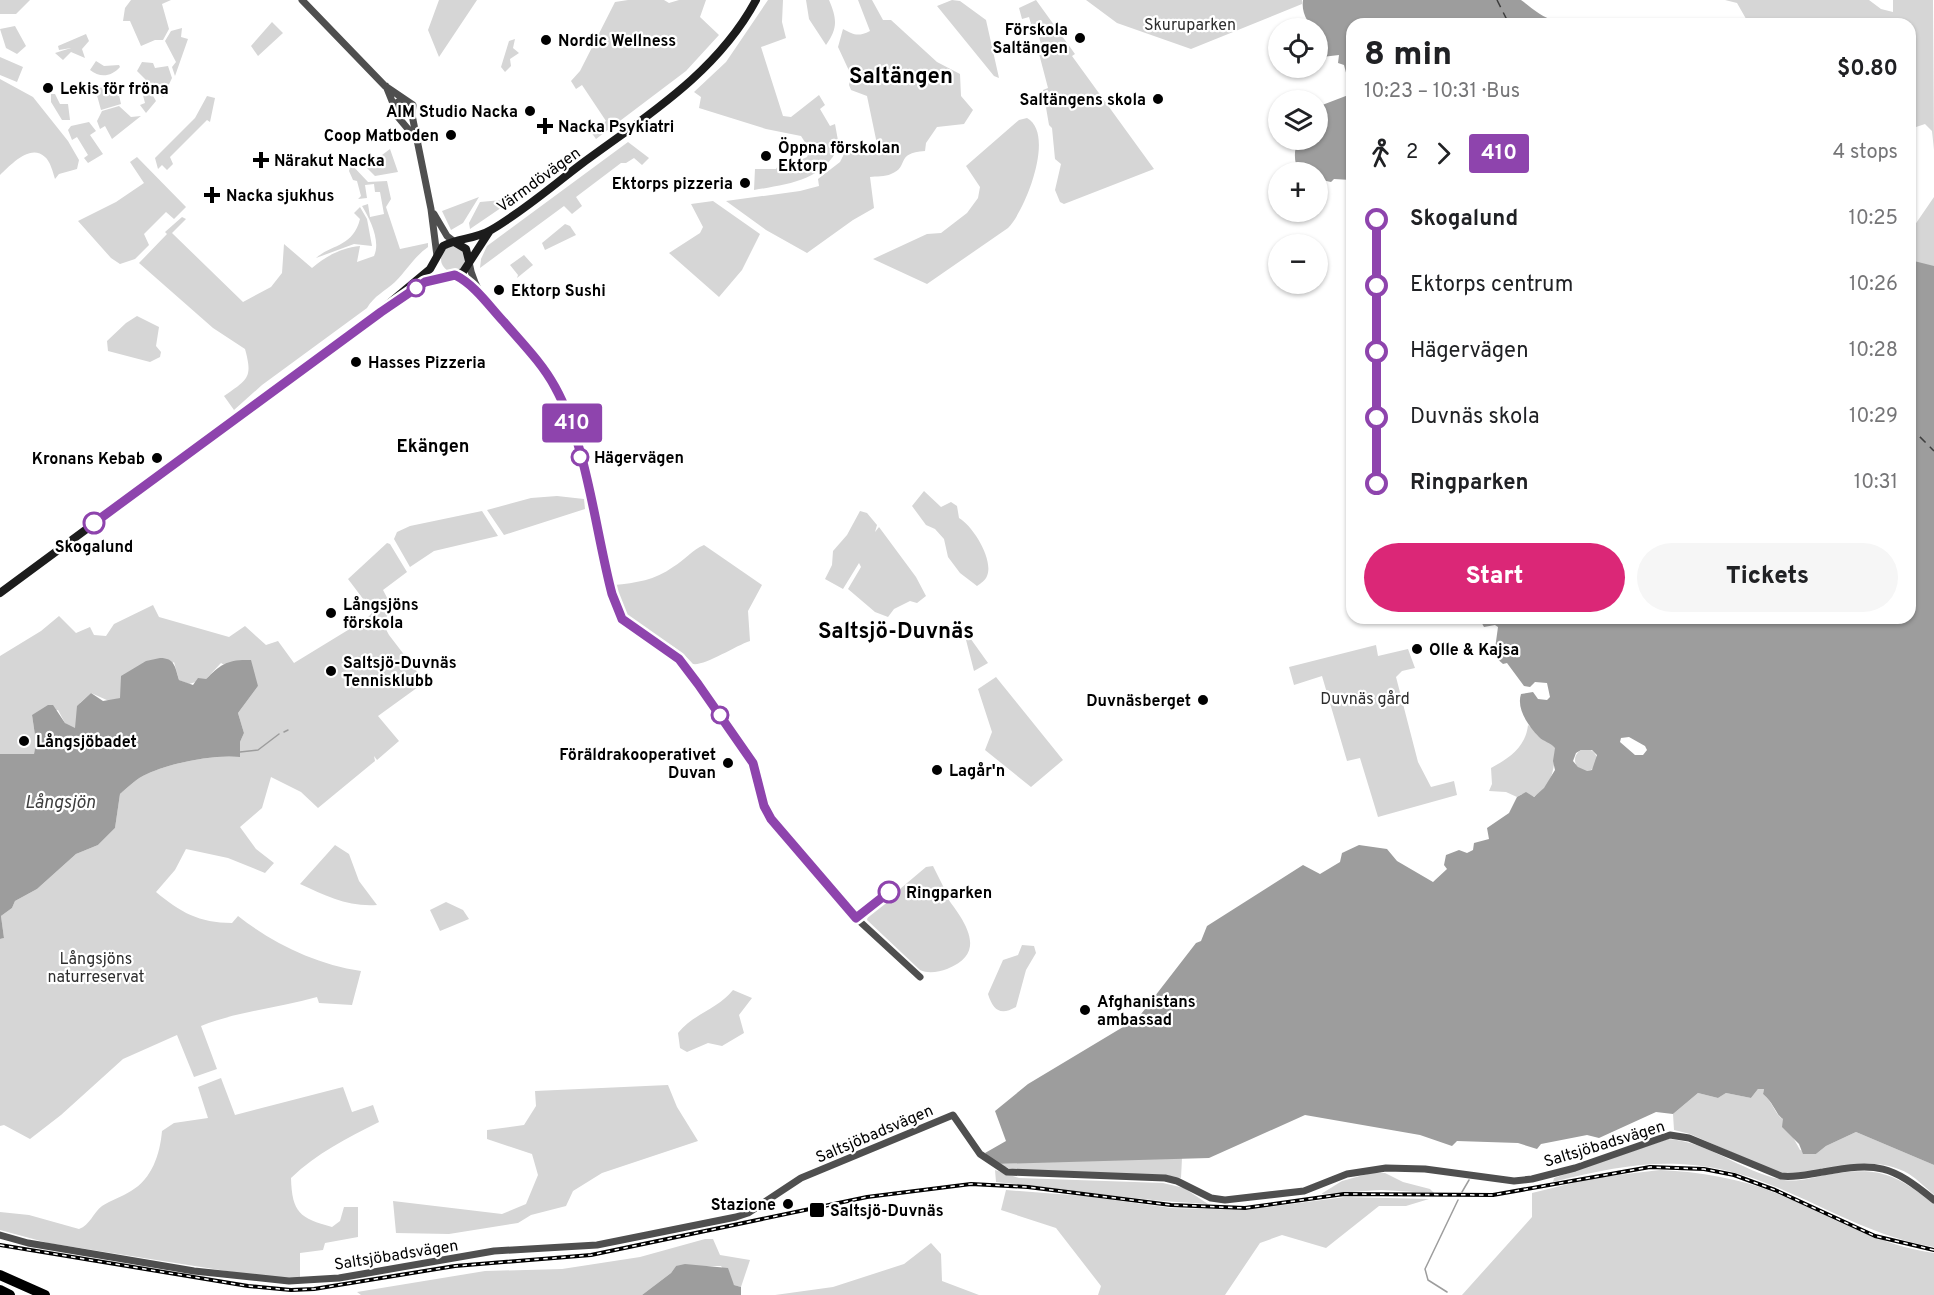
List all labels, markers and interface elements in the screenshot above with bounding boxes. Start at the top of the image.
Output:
park label: Skuruparken [1144,16,1236,36]
map controls [1268,18,1328,294]
button: locate [1268,18,1328,78]
place label: Förskola Saltängen [992,21,1068,59]
marker: Förskola Saltängen [1073,31,1087,45]
place label: Nordic Wellness [558,32,676,52]
marker: Nordic Wellness [539,33,553,47]
text: 8 min [1364,35,1452,77]
text: $0.80 [1837,56,1898,83]
district label: Saltängen [849,64,953,91]
text: 10:23 – 10:31 · Bus [1364,79,1520,105]
place label: Lekis för fröna [60,80,169,100]
marker: Lekis för fröna [41,81,55,95]
button: layers [1268,90,1328,150]
place label: Saltängens skola [1019,91,1146,111]
marker: Saltängens skola [1151,92,1165,106]
place label: AIM Studio Nacka [386,103,518,123]
marker: AIM Studio Nacka [523,104,537,118]
marker: Nacka Psykiatri [536,117,554,135]
place label: Nacka Psykiatri [558,118,674,138]
place label: Coop Matboden [324,127,439,147]
marker: Coop Matboden [444,128,458,142]
place label: Öppna förskolan Ektorp [778,137,900,177]
icon: walk [1364,137,1397,170]
icon: forward [1427,137,1460,170]
text: 2 [1406,140,1418,166]
text: 410 [1481,140,1517,167]
text: 4 stops [1833,140,1898,166]
street label: Värmdövägen [493,144,585,218]
marker: Öppna förskolan Ektorp [759,149,773,163]
marker: Närakut Nacka [252,151,270,169]
place label: Närakut Nacka [274,152,385,172]
button: + [1268,162,1328,222]
place label: Ektorps pizzeria [612,175,733,195]
marker: Ektorps pizzeria [738,176,752,190]
marker: Nacka sjukhus [203,186,221,204]
place label: Nacka sjukhus [226,187,335,207]
text: Skogalund [1410,206,1518,233]
text: 10:25 [1849,206,1898,232]
button: − [1268,234,1328,294]
text: Ektorps centrum [1410,272,1573,299]
text: 10:26 [1849,272,1898,298]
unlabelled marker [407,279,425,297]
place label: Ektorp Sushi [511,282,606,302]
marker: Ektorp Sushi [492,283,506,297]
text: Hägervägen [1410,338,1529,365]
text: 10:28 [1849,338,1898,364]
place label: Hasses Pizzeria [368,354,486,374]
marker: Hasses Pizzeria [349,355,363,369]
line badge: 410 [538,404,606,442]
text: Duvnäs skola [1410,404,1540,431]
text: 10:29 [1849,404,1898,430]
text: 410 [554,410,590,437]
district label: Ekängen [397,436,469,459]
marker: Hägervägen [571,448,589,466]
place label: Hägervägen [594,449,684,469]
place label: Kronans Kebab [32,450,145,470]
marker: Kronans Kebab [150,451,164,465]
text: Ringparken [1410,470,1529,497]
text: 10:31 [1854,470,1898,496]
marker: Skogalund [83,512,105,534]
place label: Skogalund [55,538,133,558]
button: Start [1364,543,1625,612]
button: Tickets [1637,543,1898,612]
place label: Långsjöns förskola [343,595,419,634]
marker: Långsjöns förskola [324,606,338,620]
district label: Saltsjö-Duvnäs [818,619,974,646]
place label: Olle & Kajsa [1429,641,1519,661]
marker: Olle & Kajsa [1410,642,1424,656]
place label: Saltsjö-Duvnäs Tennisklubb [343,654,457,692]
marker: Saltsjö-Duvnäs Tennisklubb [324,664,338,678]
park label: Duvnäs gård [1320,690,1410,710]
place label: Duvnäsberget [1086,692,1191,712]
marker: Duvnäsberget [1196,693,1210,707]
unlabelled marker [711,706,729,724]
place label: Långsjöbadet [36,732,137,753]
marker: Långsjöbadet [17,734,31,748]
place label: Föräldrakooperativet Duvan [559,746,716,784]
marker: Föräldrakooperativet Duvan [721,756,735,770]
place label: Lagår'n [949,761,1005,782]
marker: Lagår'n [930,763,944,777]
water label: Långsjön [25,792,96,815]
marker: Ringparken [878,881,900,903]
place label: Ringparken [906,884,992,904]
park label: Långsjöns naturreservat [47,950,145,988]
place label: Afghanistans ambassad [1097,993,1196,1031]
marker: Afghanistans ambassad [1078,1003,1092,1017]
street label: Saltsjöbadsvägen [813,1101,937,1169]
street label: Saltsjöbadsvägen [1542,1117,1668,1173]
place label: Stazione [711,1196,776,1216]
marker: Stazione [781,1197,795,1211]
marker: Saltsjö-Duvnäs [808,1201,826,1219]
place label: Saltsjö-Duvnäs [830,1202,944,1222]
street label: Saltsjöbadsvägen [333,1236,460,1276]

